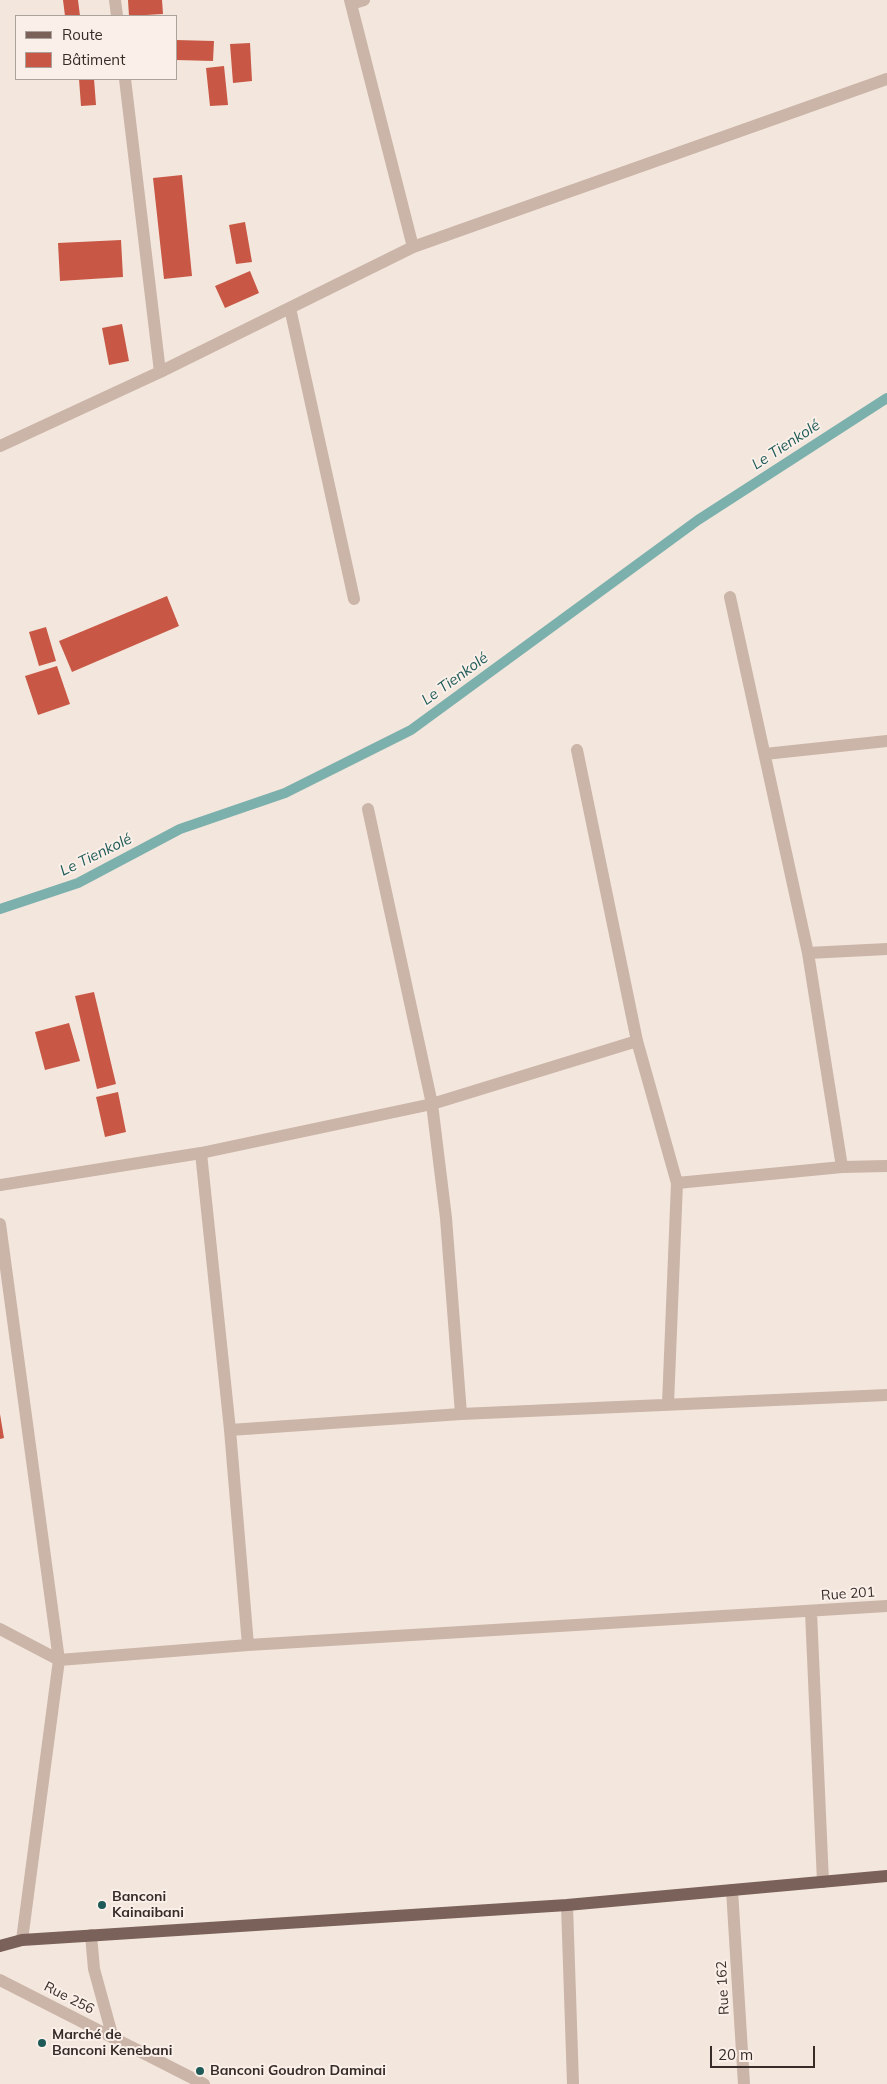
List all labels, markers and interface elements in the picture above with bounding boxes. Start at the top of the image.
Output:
legend [15,15,178,80]
text: Route [62,25,103,44]
text: Bâtiment [62,50,125,69]
water label: Le Tienkolé [749,416,823,474]
water label: Le Tienkolé [418,649,492,709]
water label: Le Tienkolé [57,830,135,880]
street label: Rue 201 [820,1584,876,1604]
place label: Banconi Kainaibani [112,1889,184,1921]
marker: Banconi Kainaibani [96,1899,108,1911]
street label: Rue 162 [713,1960,733,2016]
street label: Rue 256 [41,1978,97,2018]
place label: Marché de Banconi Kenebani [52,2027,172,2060]
scale bar [712,2036,817,2068]
marker: Marché de Banconi Kenebani [36,2037,48,2049]
text: 20 m [718,2045,753,2064]
place label: Banconi Goudron Daminai [210,2063,386,2079]
marker: Banconi Goudron Daminai [194,2065,206,2077]

